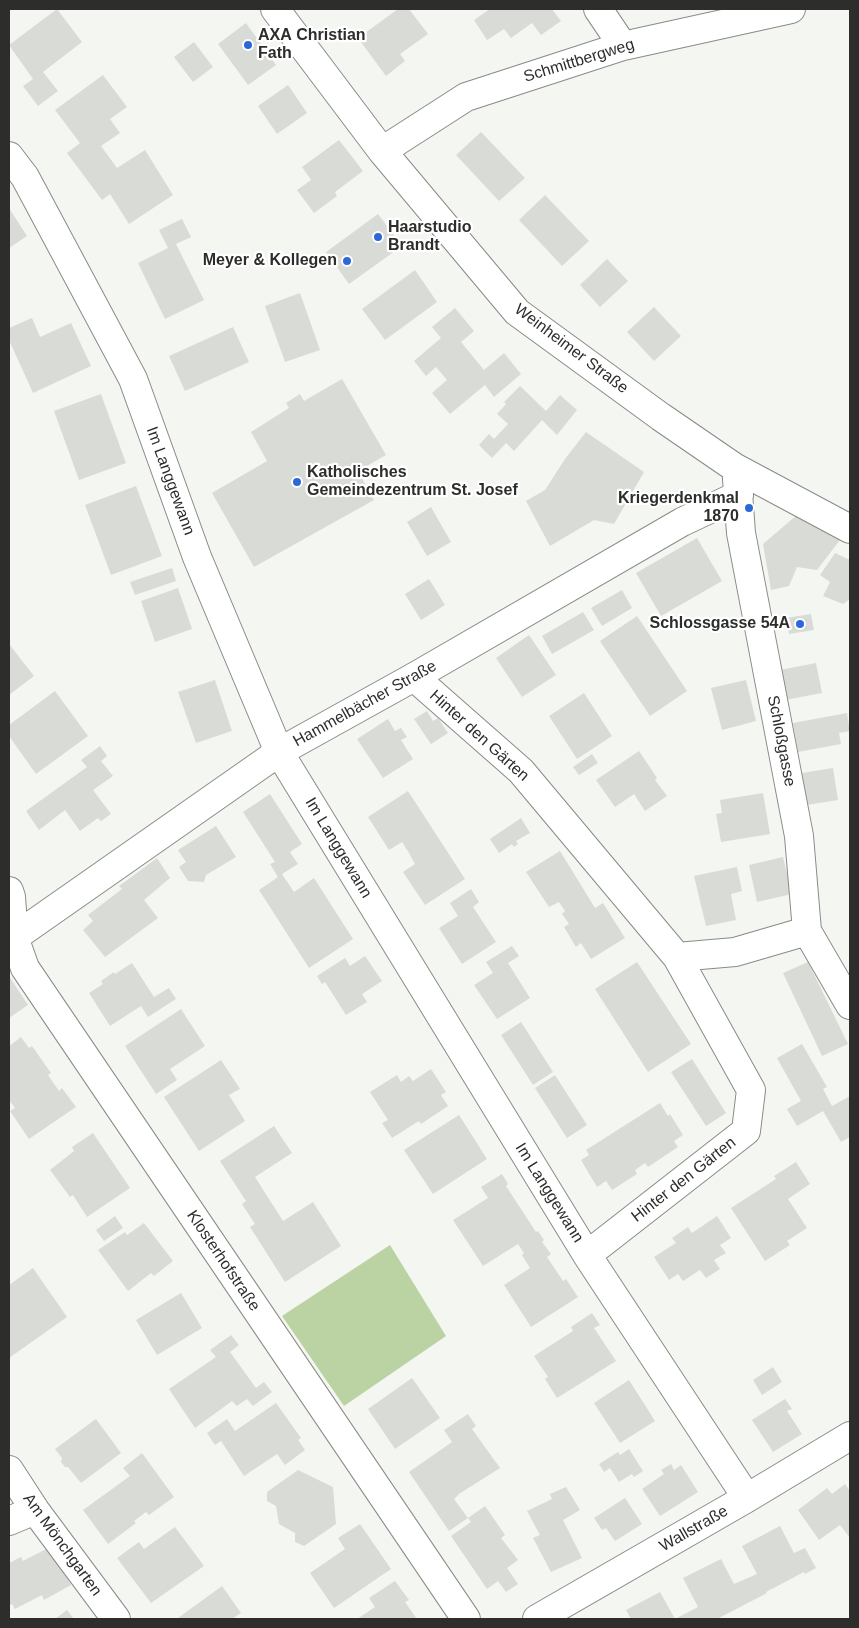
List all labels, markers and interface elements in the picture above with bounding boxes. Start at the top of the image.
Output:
place label: AXA Christian Fath [258,26,366,64]
street label: Schmittbergweg [521,35,637,87]
marker: AXA Christian Fath [242,39,254,51]
place label: Haarstudio Brandt [388,218,472,256]
marker: Haarstudio Brandt [372,231,384,243]
place label: Meyer & Kollegen [203,251,337,271]
marker: Meyer & Kollegen [341,255,353,267]
street label: Weinheimer Straße [510,300,632,398]
street label: Im Langgewann [142,424,198,538]
place label: Katholisches Gemeindezentrum St. Josef [307,463,518,501]
marker: Katholisches Gemeindezentrum St. Josef [291,476,303,488]
place label: Kriegerdenkmal 1870 [618,489,739,527]
marker: Kriegerdenkmal 1870 [743,502,755,514]
place label: Schlossgasse 54A [649,614,790,634]
marker: Schlossgasse 54A [794,618,806,630]
street label: Hammelbächer Straße [290,657,440,751]
street label: Hinter den Gärten [425,686,533,786]
street label: Schloßgasse [763,694,799,788]
street label: Im Langgewann [300,794,376,902]
street label: Hinter den Gärten [628,1133,740,1227]
street label: Im Langgewann [511,1140,587,1246]
street label: Klosterhofstraße [182,1207,264,1315]
street label: Am Mönchgarten [18,1490,106,1600]
street label: Wallstraße [656,1502,732,1556]

